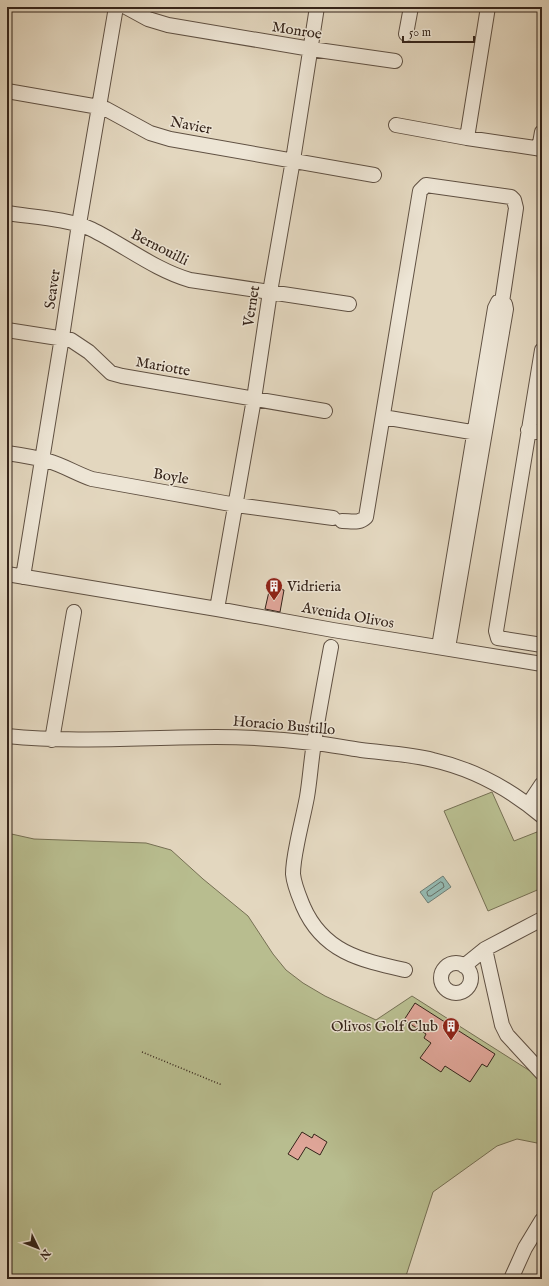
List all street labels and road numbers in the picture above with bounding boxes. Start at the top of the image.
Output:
street label: Monroe [271,17,323,44]
street label: Navier [169,112,214,139]
street label: Bernouilli [128,225,192,270]
street label: Seaver [40,268,65,310]
street label: Vernet [239,284,264,329]
street label: Mariotte [134,352,192,381]
street label: Boyle [152,464,190,489]
street label: Avenida Olivos [299,598,396,633]
street label: Horacio Bustillo [232,712,336,739]

